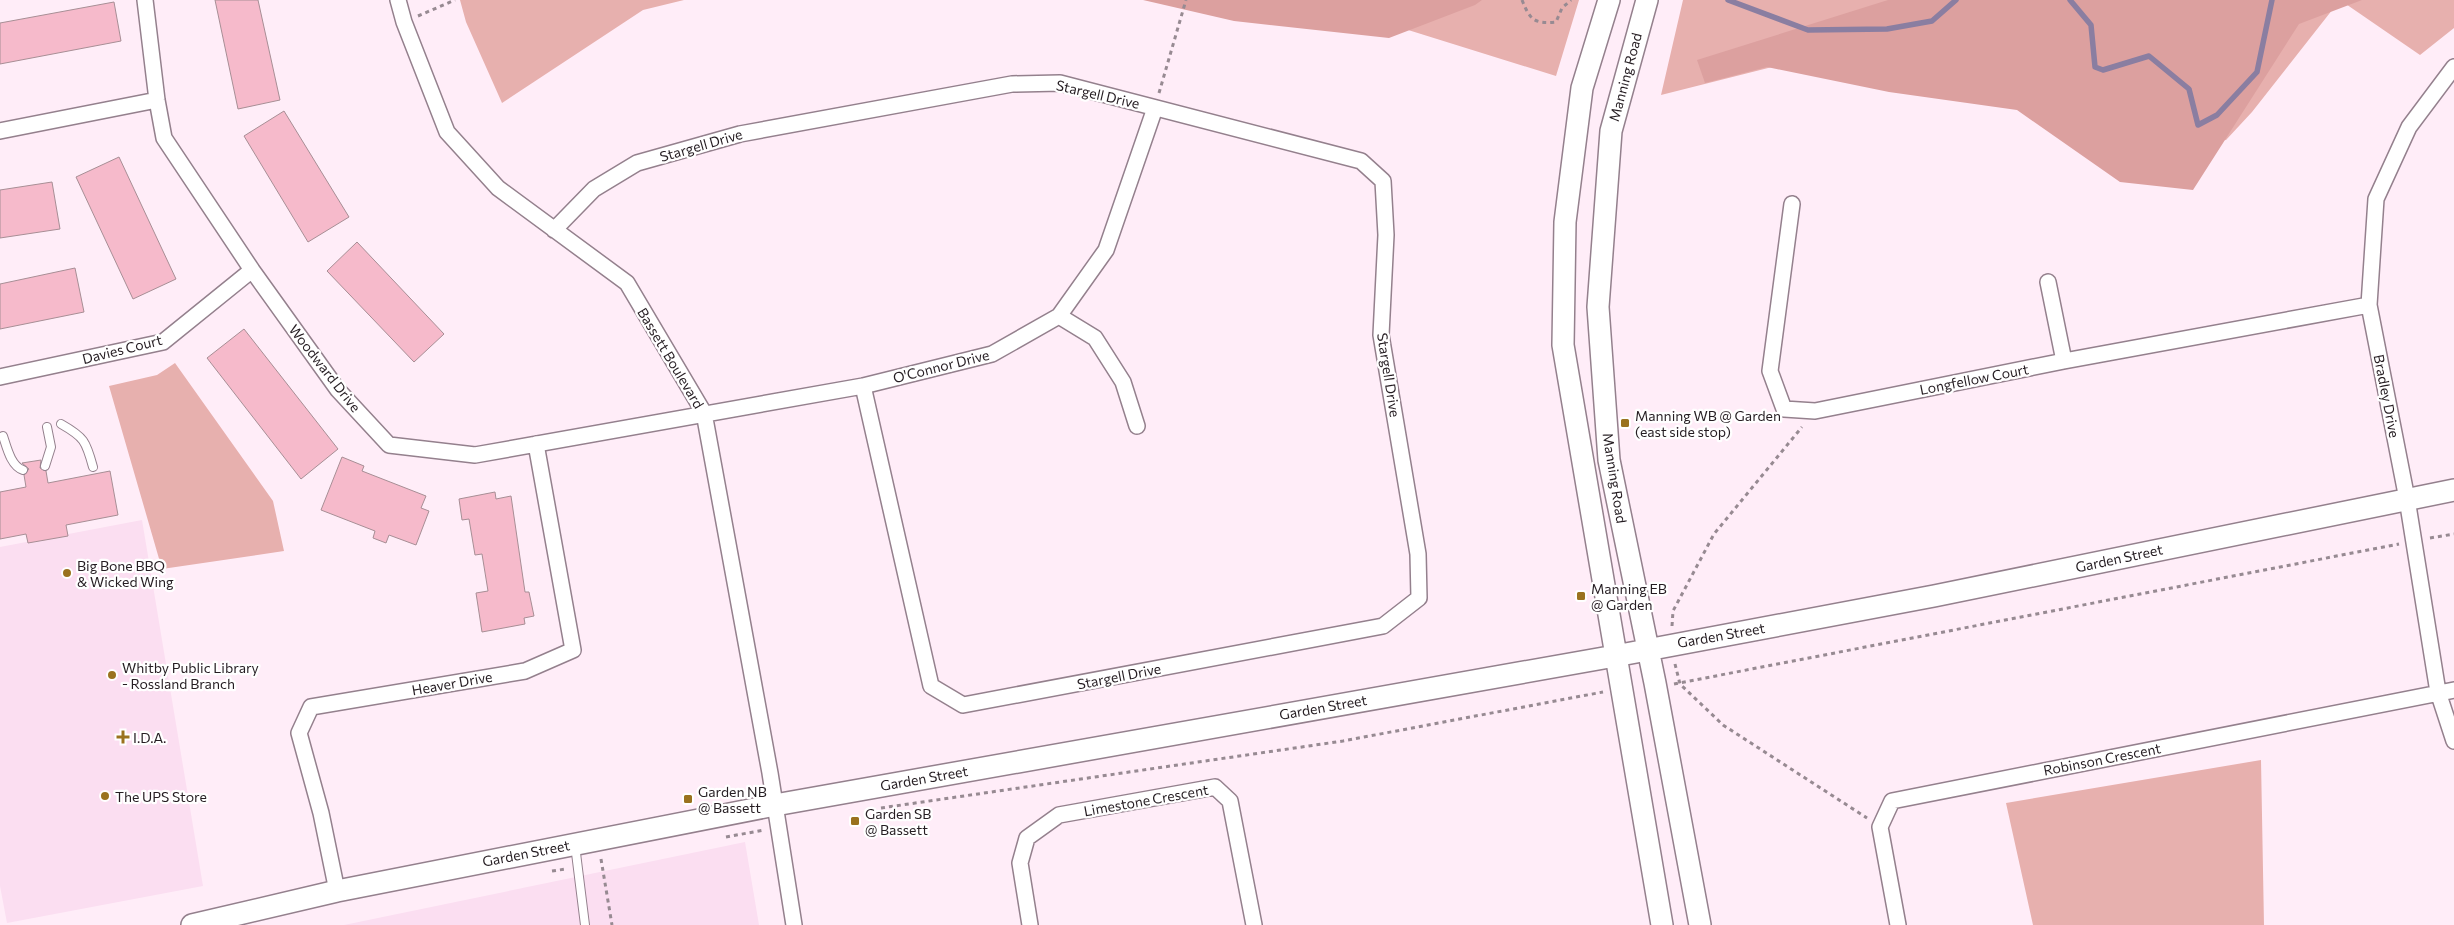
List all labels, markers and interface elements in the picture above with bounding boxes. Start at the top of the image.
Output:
street label: Manning Road [1605,31,1645,123]
street label: Stargell Drive [1055,76,1141,112]
street label: Stargell Drive [658,125,744,165]
street label: Bassett Boulevard [634,305,708,411]
street label: Woodward Drive [286,321,364,415]
street label: Davies Court [80,331,164,367]
street label: Stargell Drive [1374,332,1404,418]
street label: O'Connor Drive [891,346,991,386]
street label: Bradley Drive [2371,353,2403,439]
street label: Longfellow Court [1918,360,2030,398]
place label: Manning WB @ Garden (east side stop) [1635,407,1781,440]
marker: Manning WB @ Garden (east side stop) [1619,417,1631,429]
street label: Manning Road [1599,432,1631,524]
street label: Garden Street [2074,540,2164,576]
place label: Big Bone BBQ & Wicked Wing [77,557,174,590]
marker: Big Bone BBQ & Wicked Wing [61,567,73,579]
place label: Manning EB @ Garden [1591,580,1667,613]
marker: Manning EB @ Garden [1575,590,1587,602]
street label: Garden Street [1676,619,1766,651]
place label: Whitby Public Library - Rossland Branch [122,659,259,692]
street label: Stargell Drive [1076,660,1162,692]
street label: Heaver Drive [410,668,494,698]
marker: Whitby Public Library - Rossland Branch [106,669,118,681]
street label: Garden Street [1278,691,1368,723]
place label: I.D.A. [133,729,166,746]
marker: I.D.A. [117,731,129,743]
street label: Robinson Crescent [2042,739,2162,779]
street label: Garden Street [879,762,969,794]
street label: Limestone Crescent [1082,781,1210,819]
place label: Garden NB @ Bassett [698,783,767,816]
place label: The UPS Store [115,788,207,805]
marker: The UPS Store [99,790,111,802]
marker: Garden NB @ Bassett [682,793,694,805]
place label: Garden SB @ Bassett [865,805,931,838]
marker: Garden SB @ Bassett [849,815,861,827]
street label: Garden Street [481,836,571,870]

